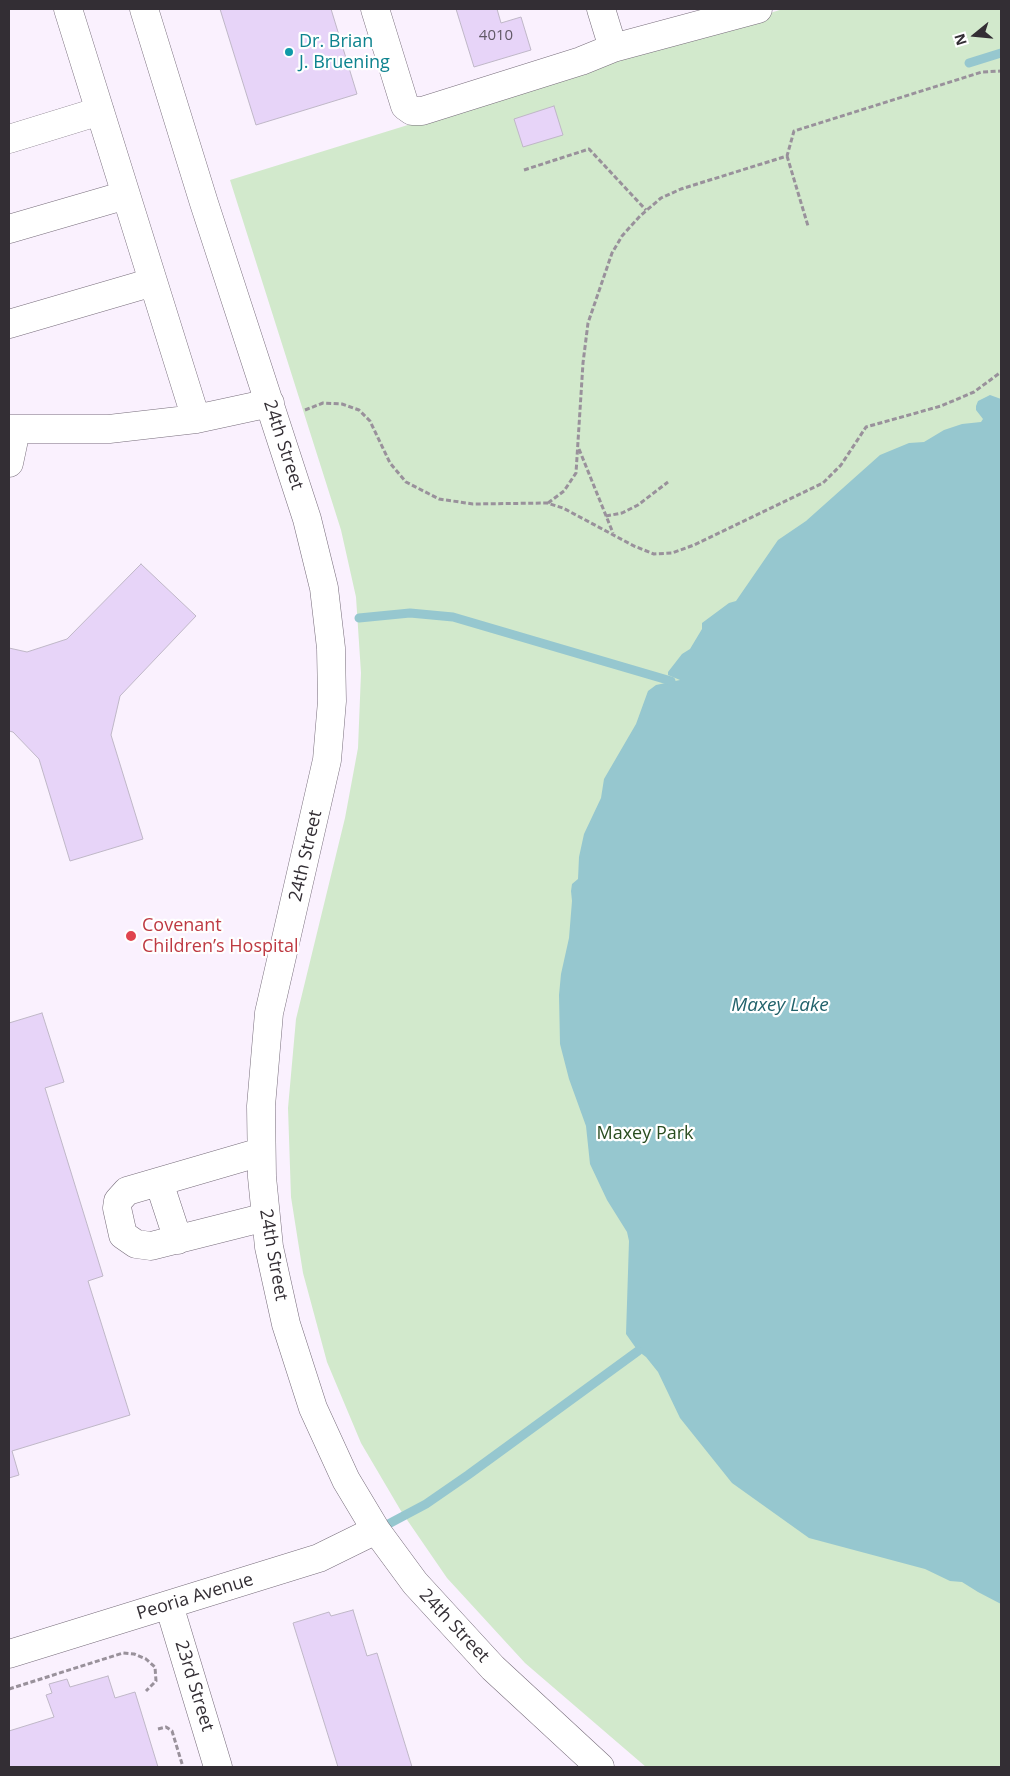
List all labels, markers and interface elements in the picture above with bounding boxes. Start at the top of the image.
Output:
north arrow [950,10,1000,60]
house number: 4010 [479,27,513,45]
place label: Dr. Brian J. Bruening [299,31,390,74]
text: N [949,31,971,48]
marker: Dr. Brian J. Bruening [283,46,295,58]
street label: 24th Street [258,397,308,493]
street label: 24th Street [285,808,327,904]
place label: Covenant Children’s Hospital [142,915,298,958]
marker: Covenant Children’s Hospital [124,929,138,943]
water label: Maxey Lake [731,995,829,1017]
park label: Maxey Park [596,1123,694,1145]
street label: 24th Street [254,1207,292,1303]
street label: Peoria Avenue [134,1569,256,1625]
street label: 24th Street [414,1585,494,1667]
street label: 23rd Street [170,1638,218,1734]

